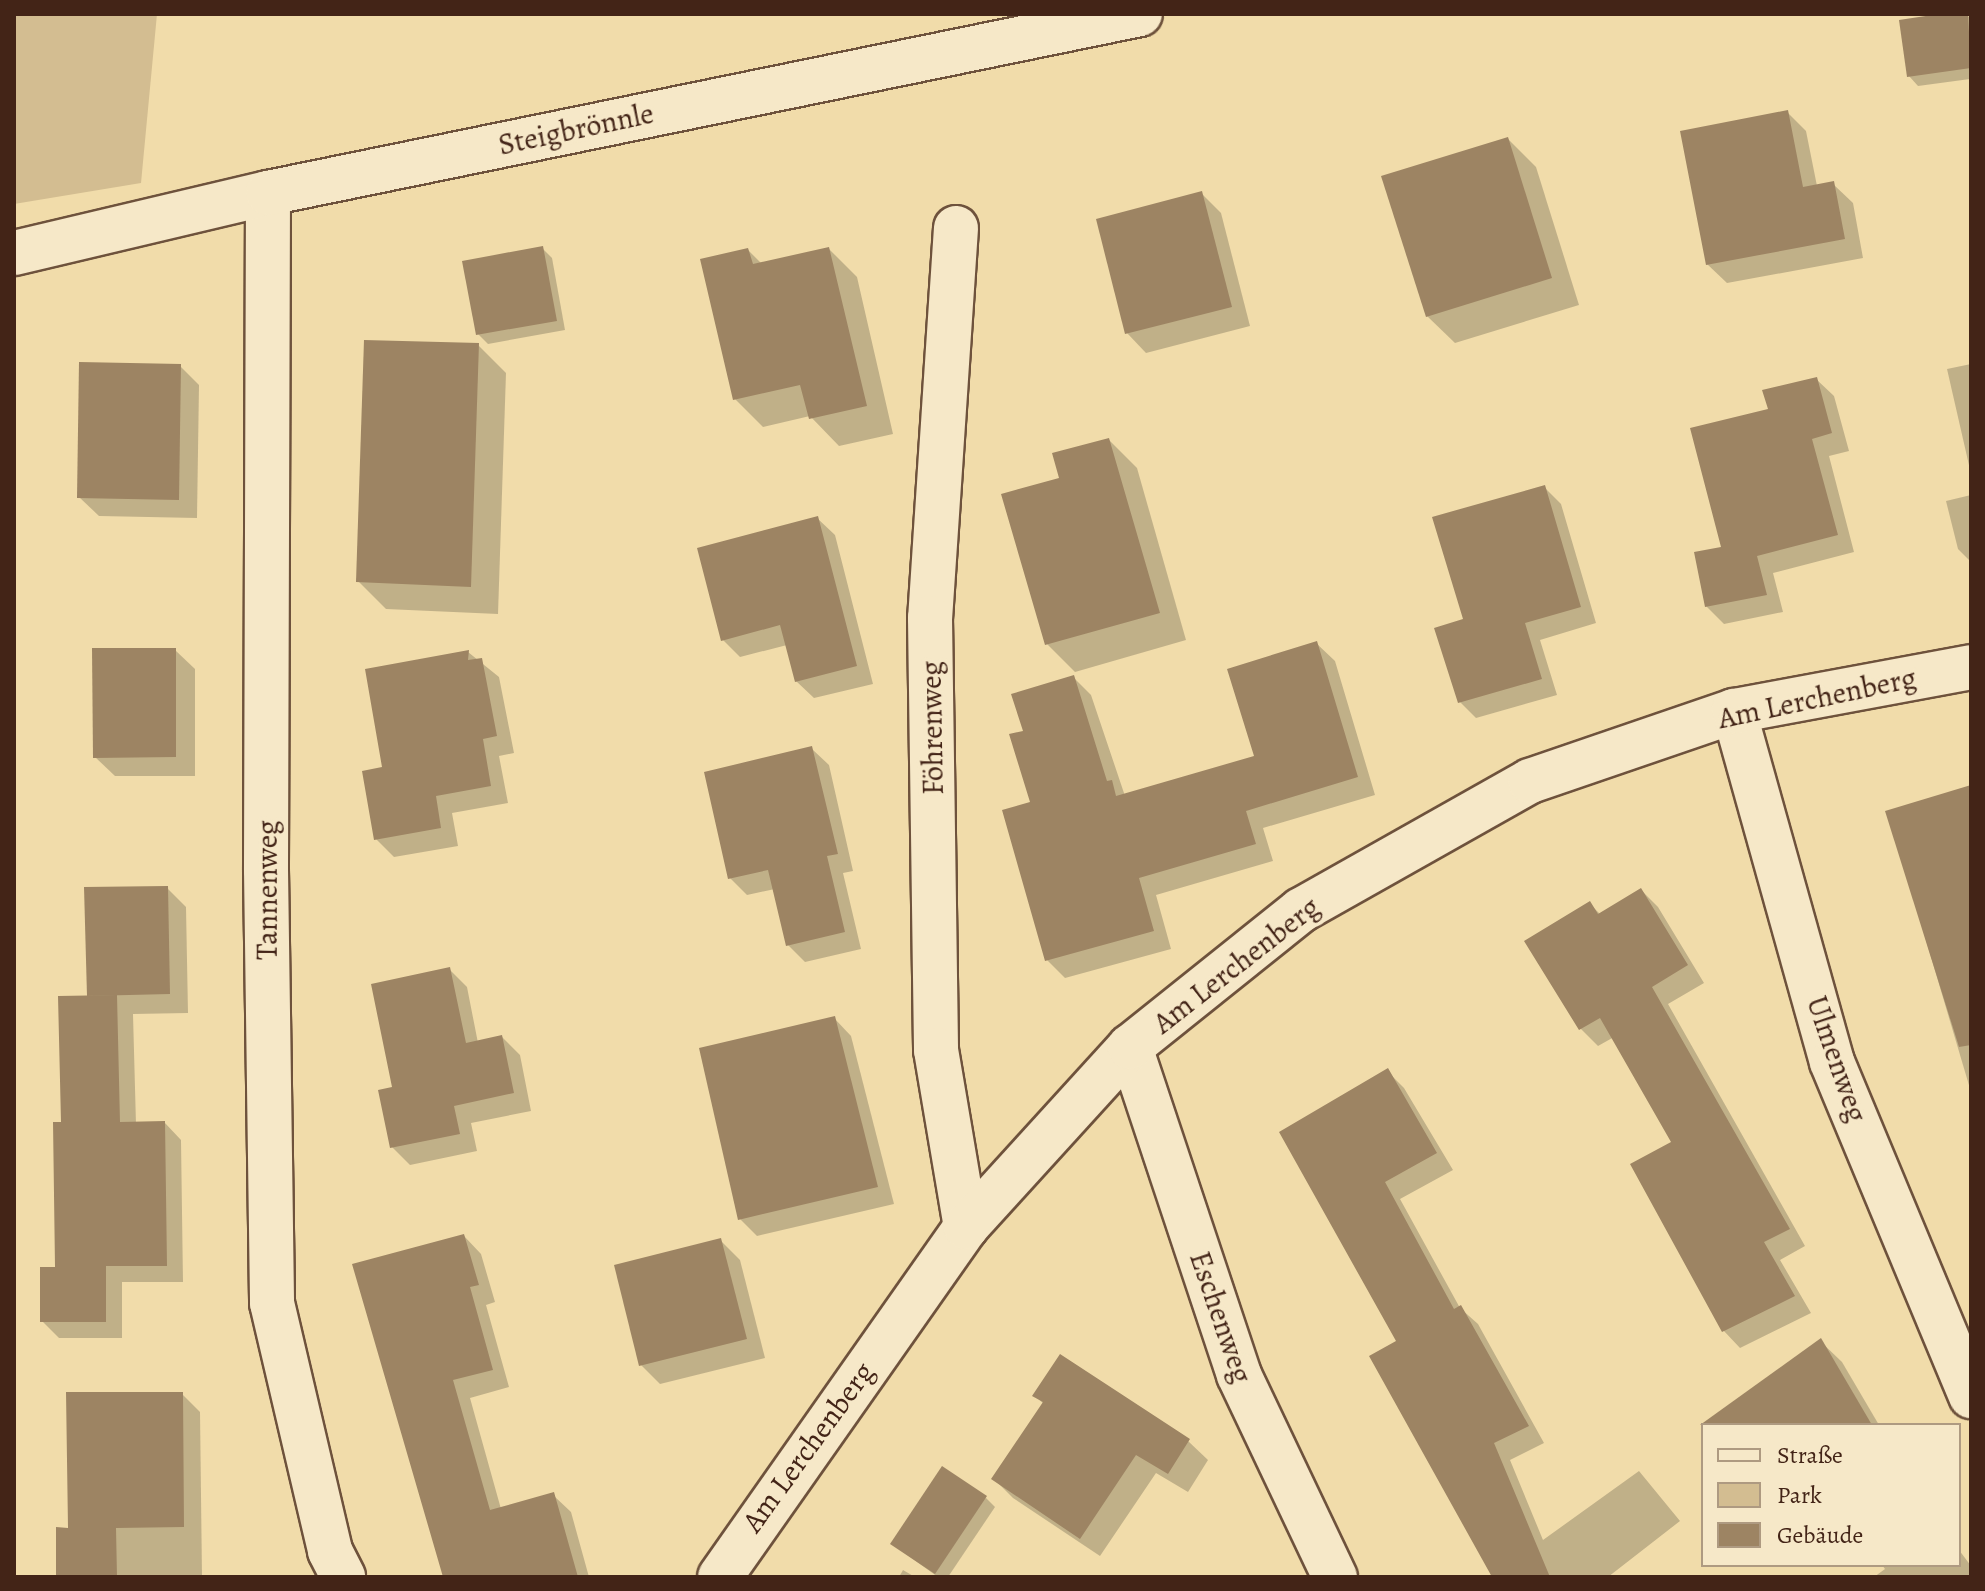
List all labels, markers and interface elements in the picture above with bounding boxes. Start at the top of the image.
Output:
street label: Steigbrönnle [495,95,657,163]
street label: Am Lerchenberg [1715,659,1919,737]
street label: Föhrenweg [913,661,951,795]
street label: Tannenweg [249,820,285,960]
street label: Am Lerchenberg [1146,889,1326,1041]
street label: Ulmenweg [1799,991,1875,1127]
street label: Eschenweg [1182,1247,1260,1387]
street label: Am Lerchenberg [734,1355,882,1539]
legend [1701,1423,1961,1567]
text: Straße [1777,1439,1843,1471]
text: Park [1777,1479,1822,1511]
text: Gebäude [1777,1519,1863,1551]

